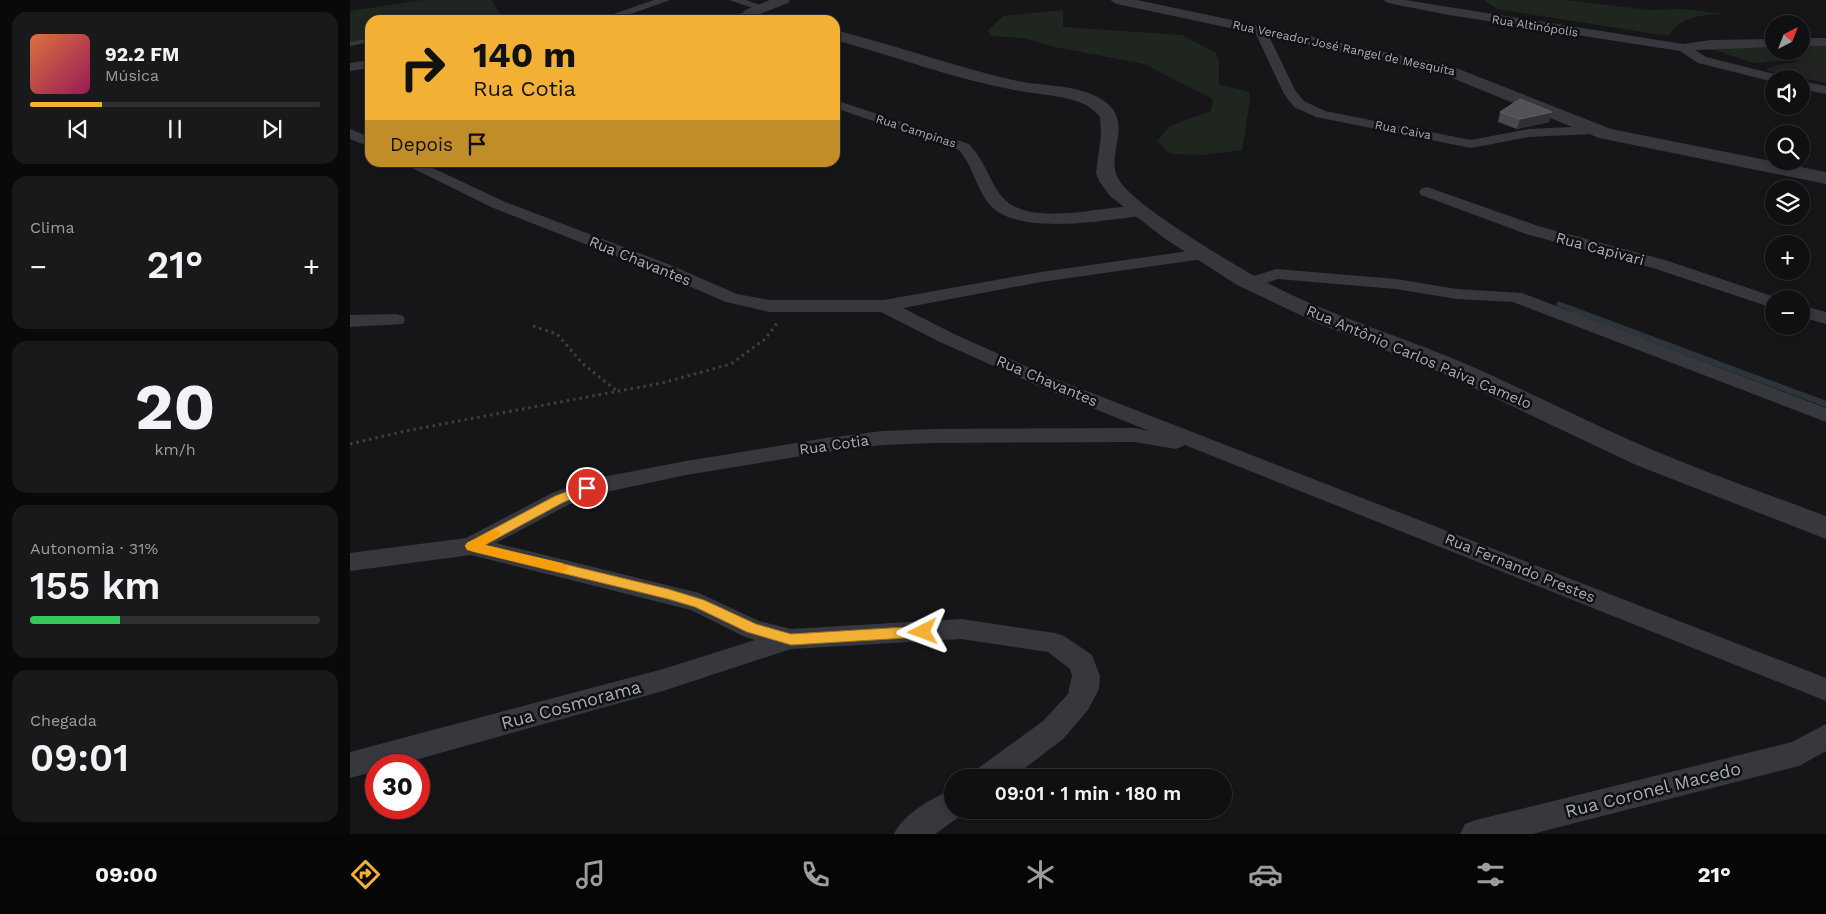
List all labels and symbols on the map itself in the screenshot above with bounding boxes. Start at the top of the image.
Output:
street label: Rua Altinópolis [1491,12,1579,40]
north arrow [1765,15,1810,60]
street label: Rua Vereador José Rangel de Mesquita [1231,18,1457,79]
street label: Rua Campinas [874,111,958,151]
street label: Rua Caiva [1374,118,1432,142]
street label: Rua Capivari [1554,229,1646,269]
street label: Rua Chavantes [586,232,694,290]
street label: Rua Antônio Carlos Paiva Camelo [1304,301,1534,413]
street label: Rua Chavantes [994,352,1100,410]
street label: Rua Cotia [798,431,871,459]
pin [566,467,608,509]
street label: Rua Fernando Prestes [1442,530,1598,606]
position arrow [896,605,948,657]
street label: Rua Cosmorama [499,676,643,733]
speed limit sign: 30 [365,754,430,819]
street label: Rua Coronel Macedo [1563,758,1743,822]

